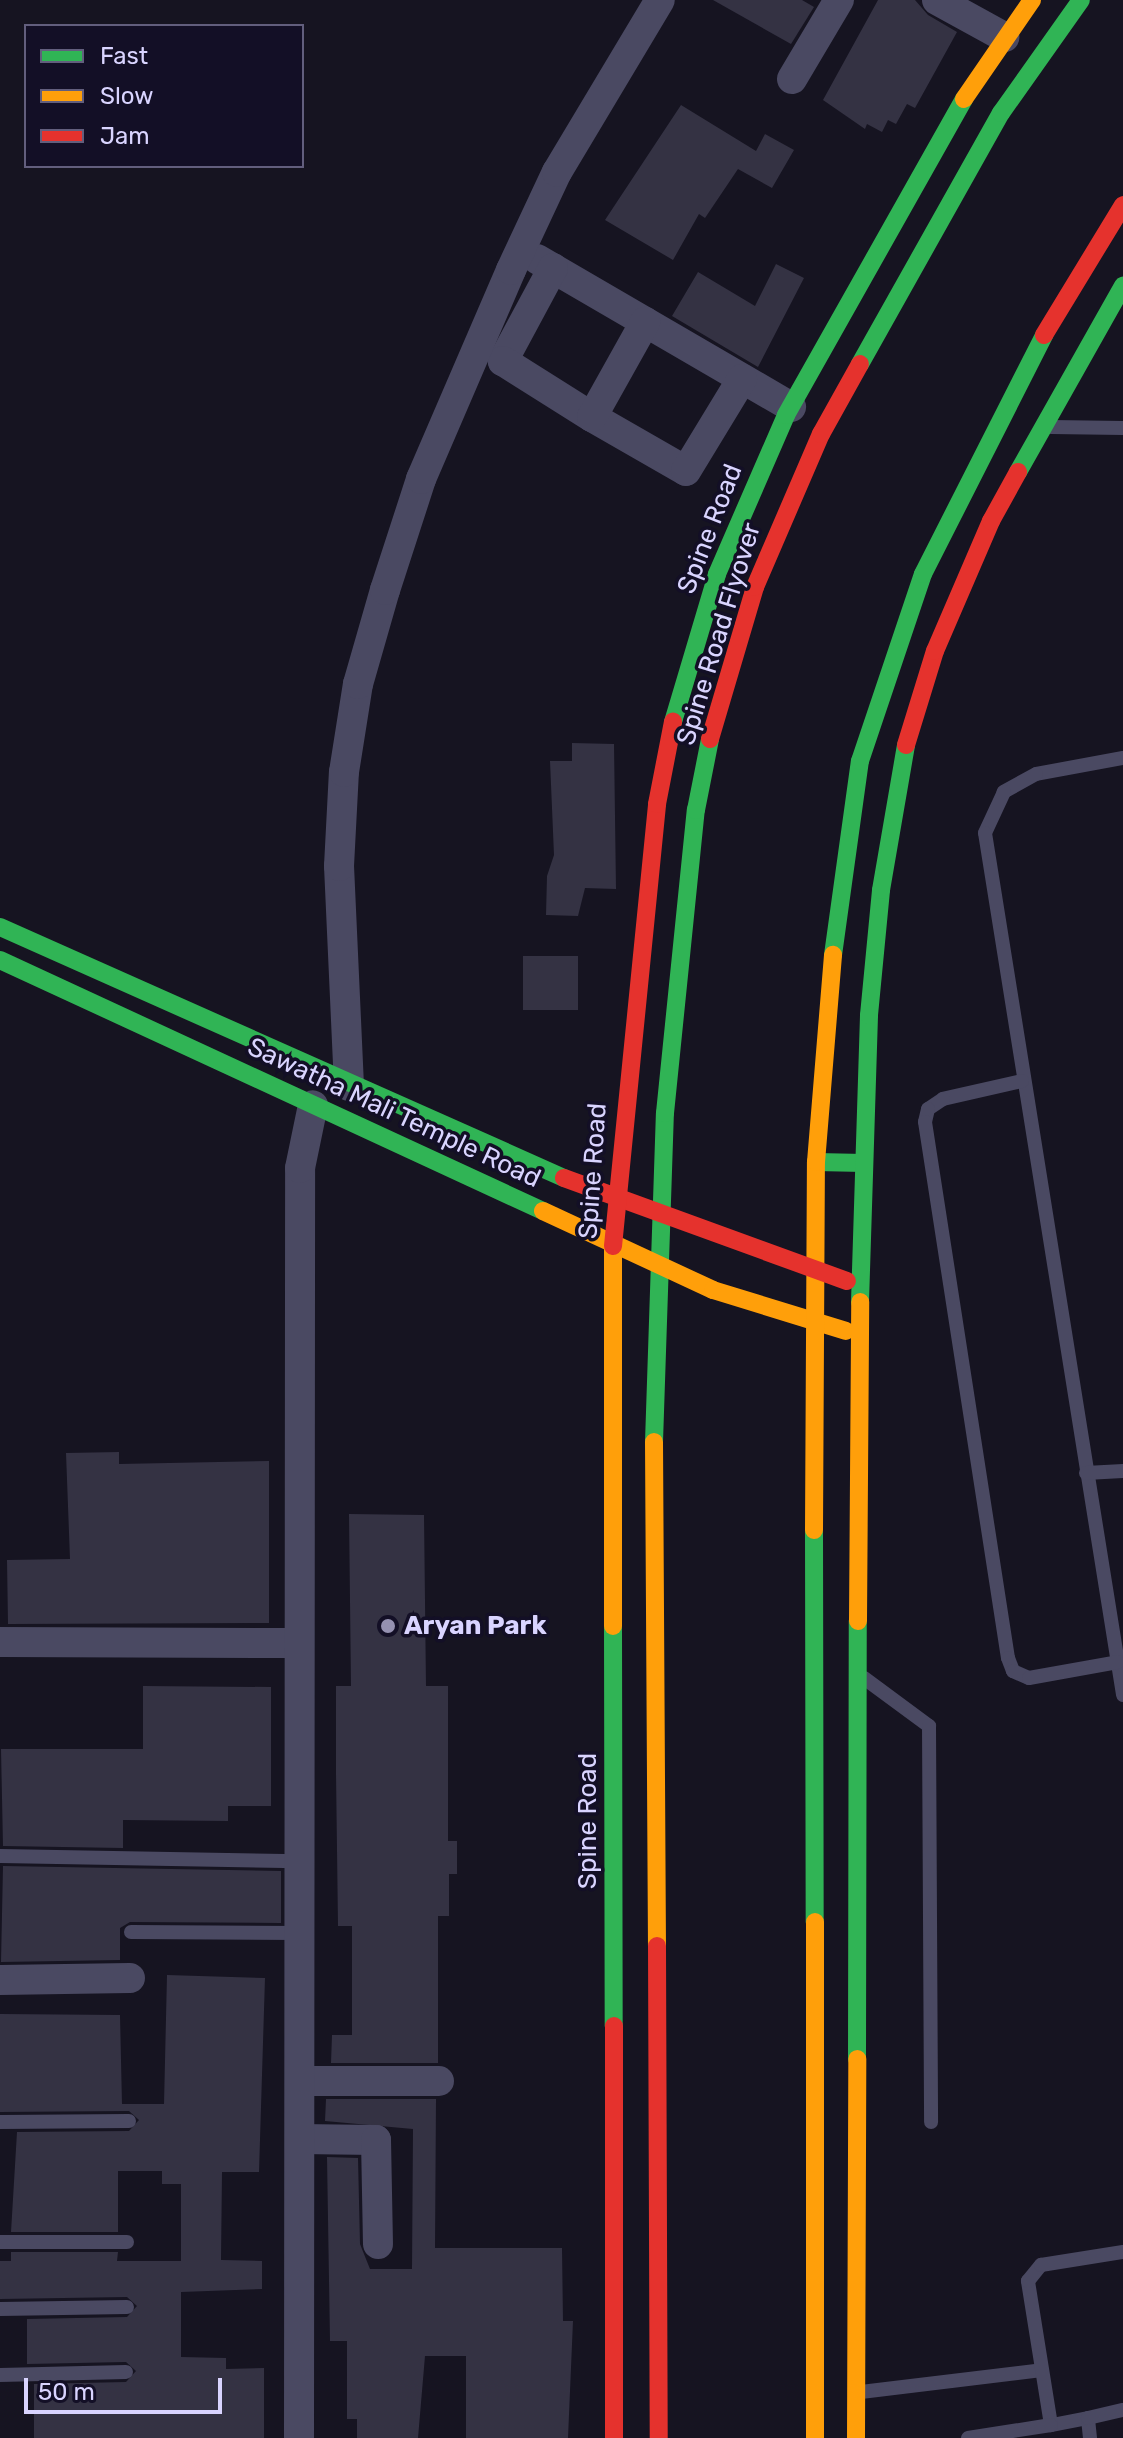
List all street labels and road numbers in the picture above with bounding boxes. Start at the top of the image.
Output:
street label: Spine Road [671,460,749,598]
street label: Spine Road Flyover [670,519,768,749]
street label: Sawatha Mali Temple Road [242,1031,546,1195]
street label: Spine Road [573,1102,613,1240]
street label: Spine Road [572,1753,604,1889]

